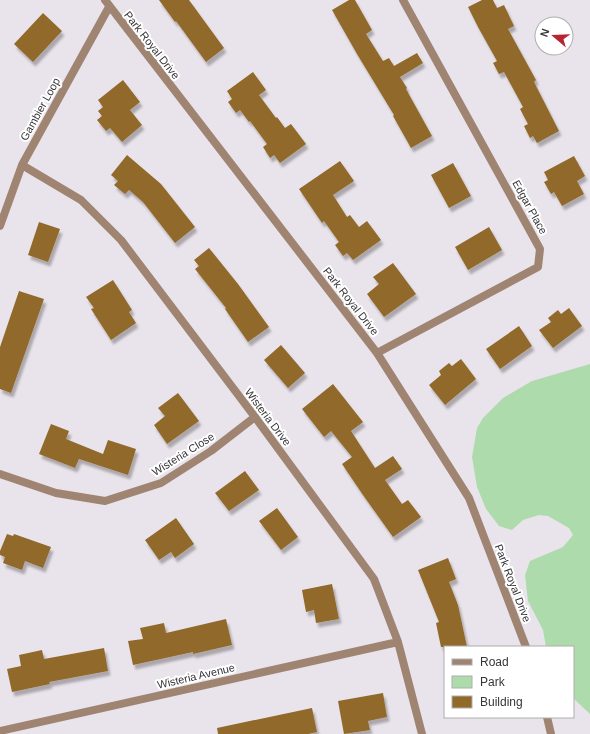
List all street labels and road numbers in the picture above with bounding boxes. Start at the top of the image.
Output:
street label: Park Royal Drive [122,9,182,81]
street label: Gambier Loop [18,76,62,142]
street label: Edgar Place [510,178,550,236]
street label: Park Royal Drive [321,265,381,337]
street label: Wisteria Drive [243,386,293,448]
street label: Wisteria Close [150,430,216,478]
street label: Park Royal Drive [493,542,533,624]
street label: Wisteria Avenue [156,661,236,691]

